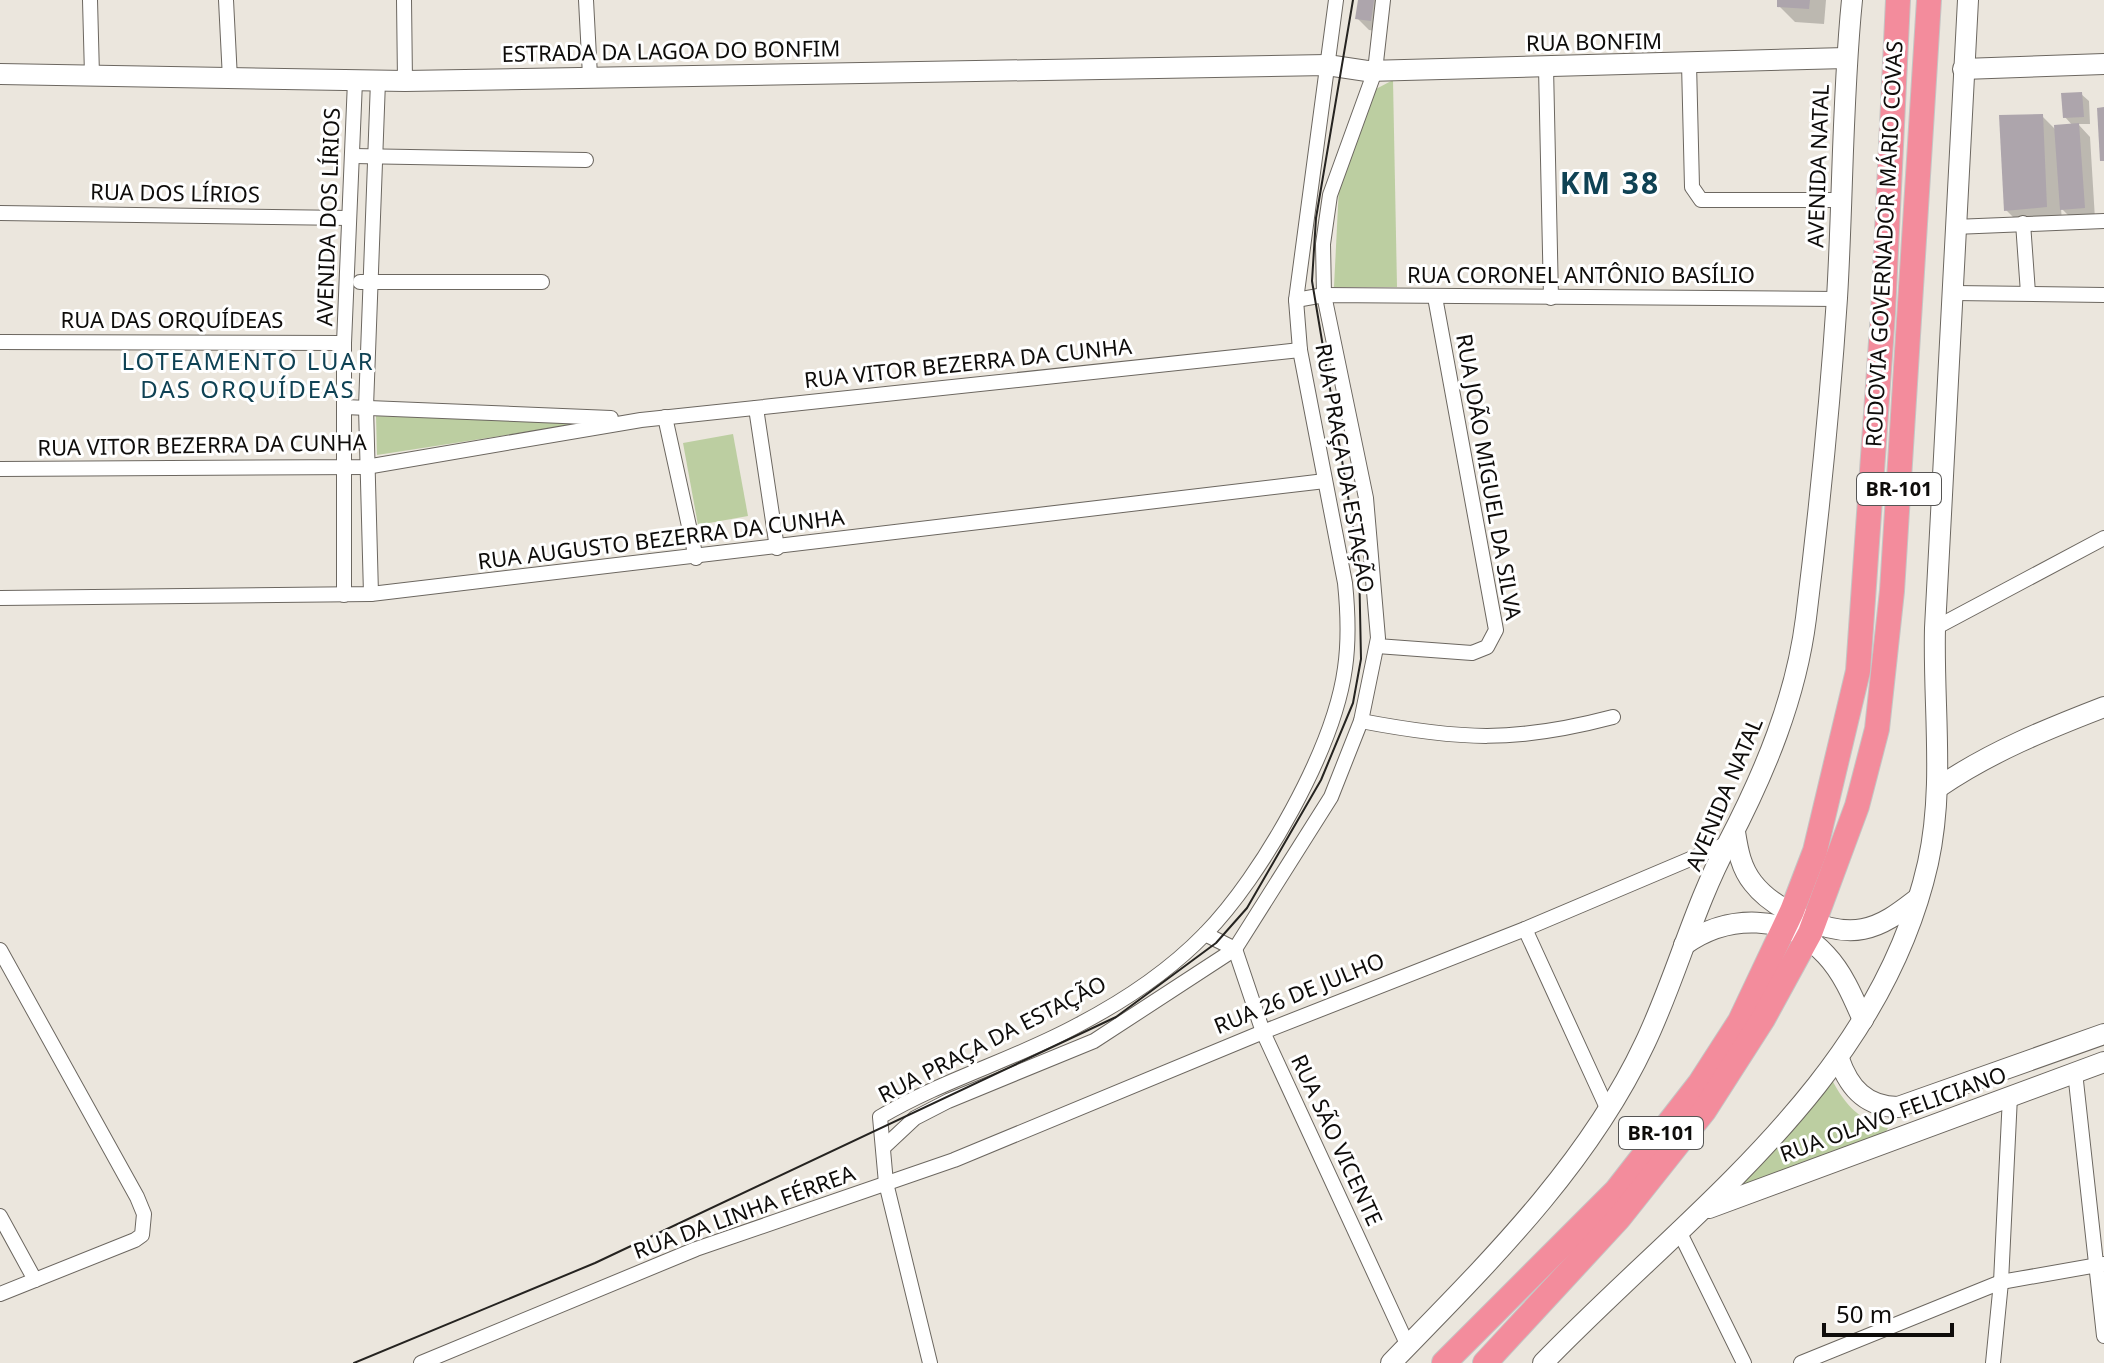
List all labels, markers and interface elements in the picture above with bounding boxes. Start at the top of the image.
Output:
street label: RUA BONFIM [1526,25,1662,57]
street label: ESTRADA DA LAGOA DO BONFIM [501,32,841,68]
street label: RODOVIA GOVERNADOR MÁRIO COVAS [1857,40,1909,448]
street label: AVENIDA NATAL [1799,84,1835,248]
street label: AVENIDA DOS LÍRIOS [308,107,346,327]
district label: KM 38 [1560,162,1660,203]
street label: RUA DOS LÍRIOS [90,176,260,208]
street label: RUA CORONEL ANTÔNIO BASÍLIO [1407,259,1755,289]
street label: RUA DAS ORQUÍDEAS [61,304,283,334]
street label: RUA VITOR BEZERRA DA CUNHA [803,330,1134,394]
street label: RUA JOÃO MIGUEL DA SILVA [1450,331,1530,623]
street label: RUA PRAÇA DA ESTAÇÃO [1309,341,1383,595]
district label: LOTEAMENTO LUAR DAS ORQUÍDEAS [121,344,375,405]
street label: RUA VITOR BEZERRA DA CUNHA [37,426,368,462]
road number: BR-101 [1857,473,1941,505]
street label: RUA AUGUSTO BEZERRA DA CUNHA [476,501,847,575]
street label: AVENIDA NATAL [1677,712,1769,875]
street label: RUA 26 DE JULHO [1209,944,1388,1040]
street label: RUA PRAÇA DA ESTAÇÃO [872,967,1111,1109]
street label: RUA SÃO VICENTE [1285,1049,1391,1230]
street label: RUA OLAVO FELICIANO [1775,1058,2010,1168]
road number: BR-101 [1619,1117,1703,1149]
street label: RUA DA LINHA FÉRREA [629,1157,860,1265]
scale bar [1824,1287,1952,1337]
text: 50 m [1836,1297,1892,1330]

